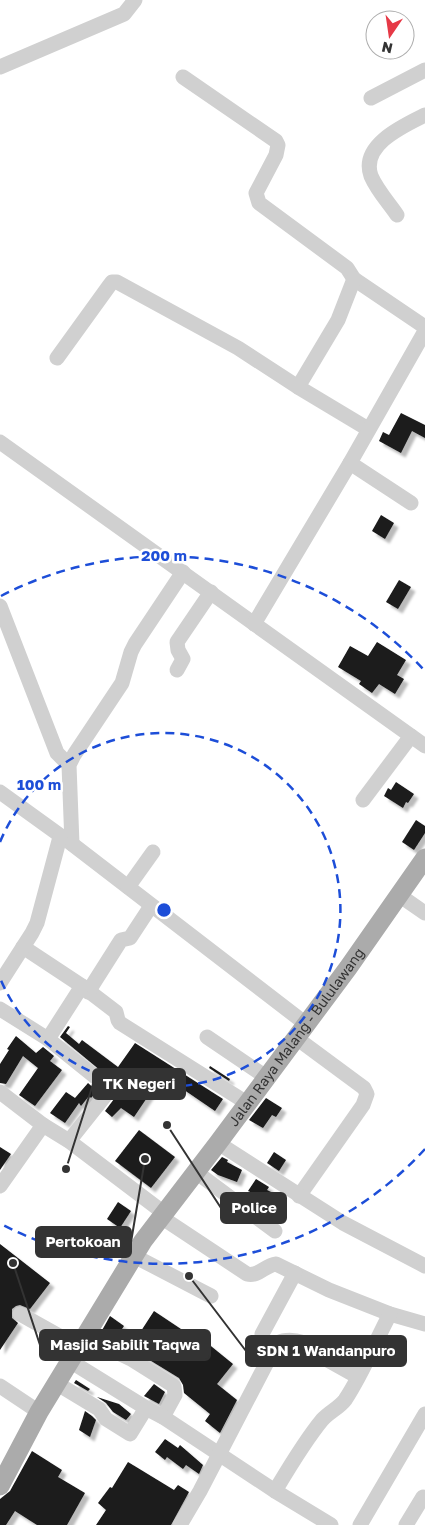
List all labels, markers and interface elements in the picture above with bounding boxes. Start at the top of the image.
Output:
north arrow [365,10,415,60]
text: N [380,39,394,58]
text: 200 m [141,546,187,564]
text: 100 m [17,775,61,793]
centre of rings [155,901,173,919]
street label: Jalan Raya Malang - Bululawang [225,944,367,1129]
callout: TK Negeri [93,1069,185,1099]
text: TK Negeri [103,1074,175,1092]
callout: Police [221,1193,286,1223]
text: Police [231,1198,277,1216]
callout: Pertokoan [36,1227,131,1257]
text: Pertokoan [45,1232,121,1250]
callout: Masjid Sabilit Taqwa [40,1330,210,1360]
text: Masjid Sabilit Taqwa [50,1335,200,1353]
callout: SDN 1 Wandanpuro [246,1336,406,1366]
text: SDN 1 Wandanpuro [256,1341,396,1359]

